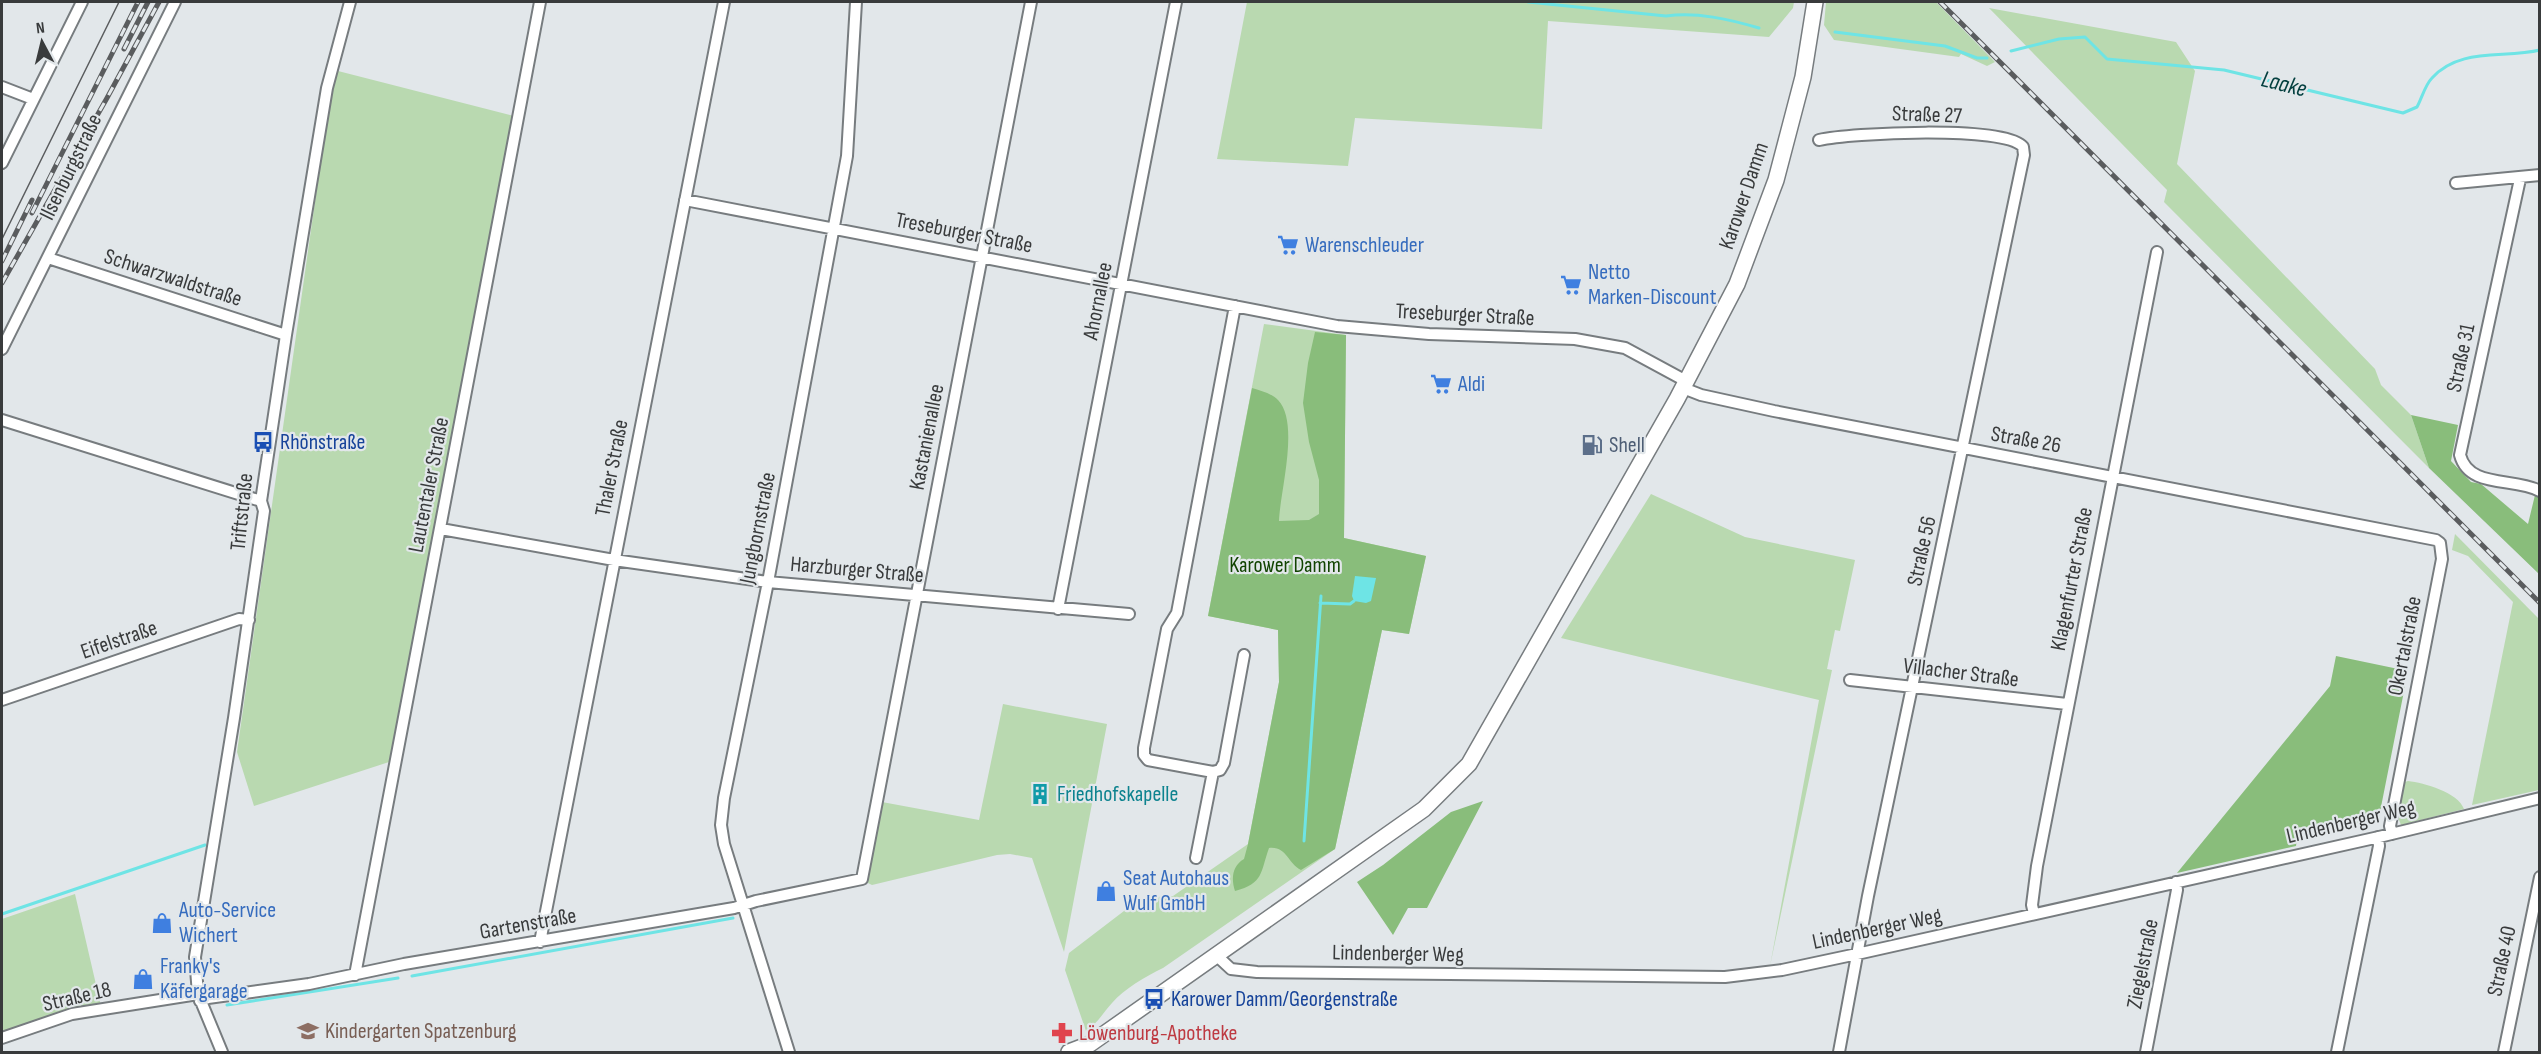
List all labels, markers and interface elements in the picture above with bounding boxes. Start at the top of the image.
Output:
north arrow [12,12,72,72]
text: N [35,19,46,39]
water label: Laake [2258,64,2310,104]
street label: Straße 27 [1892,100,1963,130]
street label: Ilsenburgstraße [34,110,108,224]
street label: Karower Damm [1713,139,1775,253]
street label: Treseburger Straße [893,206,1035,260]
place label: Warenschleuder [1305,232,1424,259]
supermarket icon: Warenschleuder [1276,233,1300,257]
street label: Schwarzwaldstraße [101,243,245,313]
place label: Netto Marken-Discount [1588,259,1717,311]
street label: Ahornallee [1077,260,1119,343]
supermarket icon: Netto Marken-Discount [1559,273,1583,297]
street label: Treseburger Straße [1395,298,1535,332]
street label: Straße 31 [2441,321,2481,395]
place label: Aldi [1457,371,1485,398]
supermarket icon: Aldi [1429,372,1453,396]
street label: Kastanienallee [904,382,950,492]
street label: Lautentaler Straße [403,415,455,555]
street label: Thaler Straße [589,417,635,519]
street label: Straße 26 [1989,421,2063,459]
place label: Rhönstraße [280,429,365,456]
bus stop icon: Rhönstraße [251,430,275,454]
place label: Shell [1609,432,1645,459]
fuel station icon: Shell [1580,433,1604,457]
street label: Jungbornstraße [734,470,782,587]
street label: Triftstraße [225,472,259,552]
street label: Klagenfurter Straße [2045,505,2099,653]
street label: Straße 56 [1901,514,1943,588]
street label: Harzburger Straße [789,551,925,589]
park label: Karower Damm [1229,552,1341,579]
street label: Okertalstraße [2382,594,2428,698]
street label: Eifelstraße [77,614,161,666]
street label: Villacher Straße [1902,653,2020,693]
place label: Friedhofskapelle [1057,781,1178,808]
building icon: Friedhofskapelle [1028,782,1052,806]
street label: Lindenberger Weg [2284,794,2418,850]
place label: Seat Autohaus Wulf GmbH [1123,865,1229,917]
shop icon: Seat Autohaus Wulf GmbH [1094,879,1118,903]
place label: Auto-Service Wichert [178,897,276,949]
street label: Gartenstraße [477,902,579,946]
street label: Lindenberger Weg [1810,902,1944,956]
shop icon: Auto-Service Wichert [150,911,174,935]
street label: Ziegelstraße [2121,917,2165,1011]
street label: Straße 40 [2481,923,2523,999]
street label: Lindenberger Weg [1332,939,1464,969]
place label: Franky's Käfergarage [160,953,248,1005]
shop icon: Franky's Käfergarage [131,967,155,991]
street label: Straße 18 [40,976,114,1018]
place label: Karower Damm/Georgenstraße [1171,986,1398,1013]
bus stop icon: Karower Damm/Georgenstraße [1142,987,1166,1011]
place label: Kindergarten Spatzenburg [325,1018,517,1045]
school or university icon: Kindergarten Spatzenburg [296,1019,320,1043]
place label: Löwenburg-Apotheke [1079,1020,1237,1047]
pharmacy icon: Löwenburg-Apotheke [1050,1021,1074,1045]

